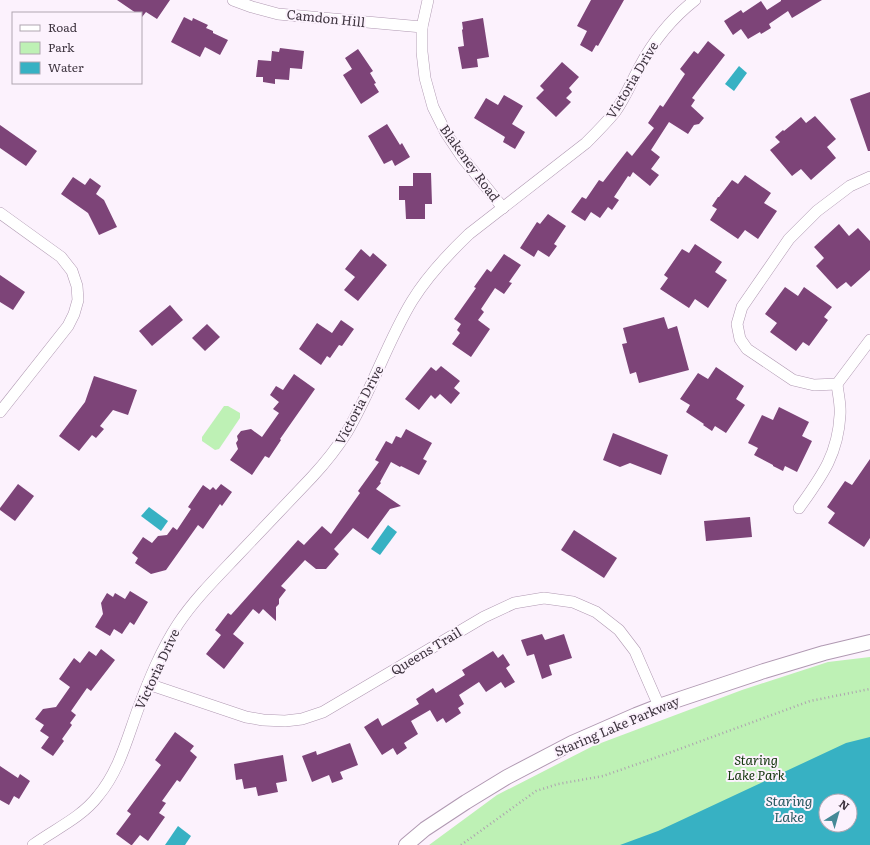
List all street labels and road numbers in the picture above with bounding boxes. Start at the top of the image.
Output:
street label: Camdon Hill [286,4,367,31]
street label: Victoria Drive [601,37,662,122]
street label: Blakeney Road [436,120,505,205]
street label: Victoria Drive [330,362,388,448]
street label: Queens Trail [387,622,465,679]
street label: Victoria Drive [130,625,184,712]
street label: Staring Lake Parkway [551,690,683,760]

